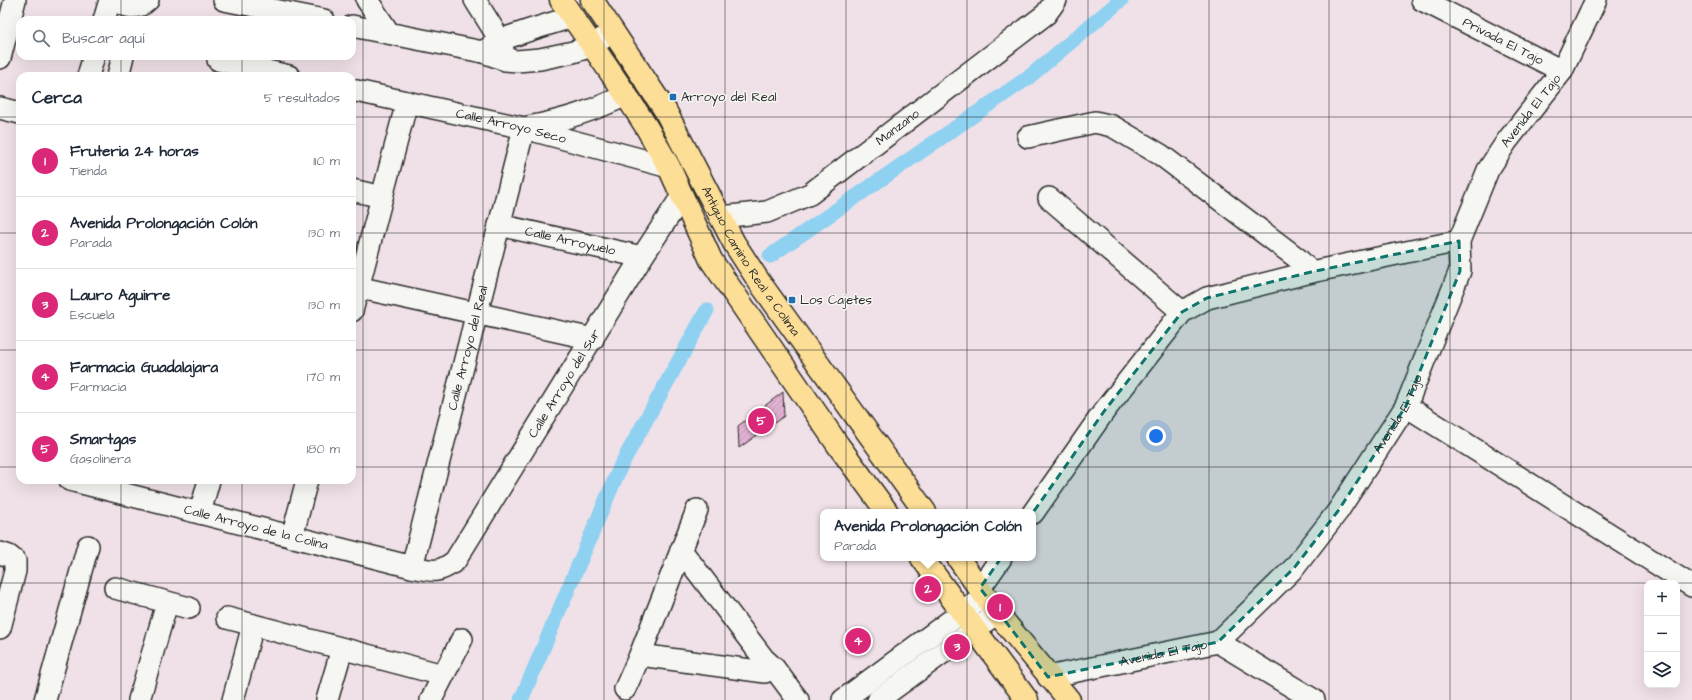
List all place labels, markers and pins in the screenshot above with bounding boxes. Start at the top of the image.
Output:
place label: Arroyo del Real [681,88,777,107]
marker: Arroyo del Real [668,92,678,102]
place label: Los Cajetes [800,291,872,309]
marker: Los Cajetes [787,295,797,305]
pin: 5 [748,406,774,436]
pin: 2 [915,574,941,604]
pin: 1 [987,592,1013,622]
pin: 4 [845,626,871,656]
pin: 3 [944,632,970,662]

